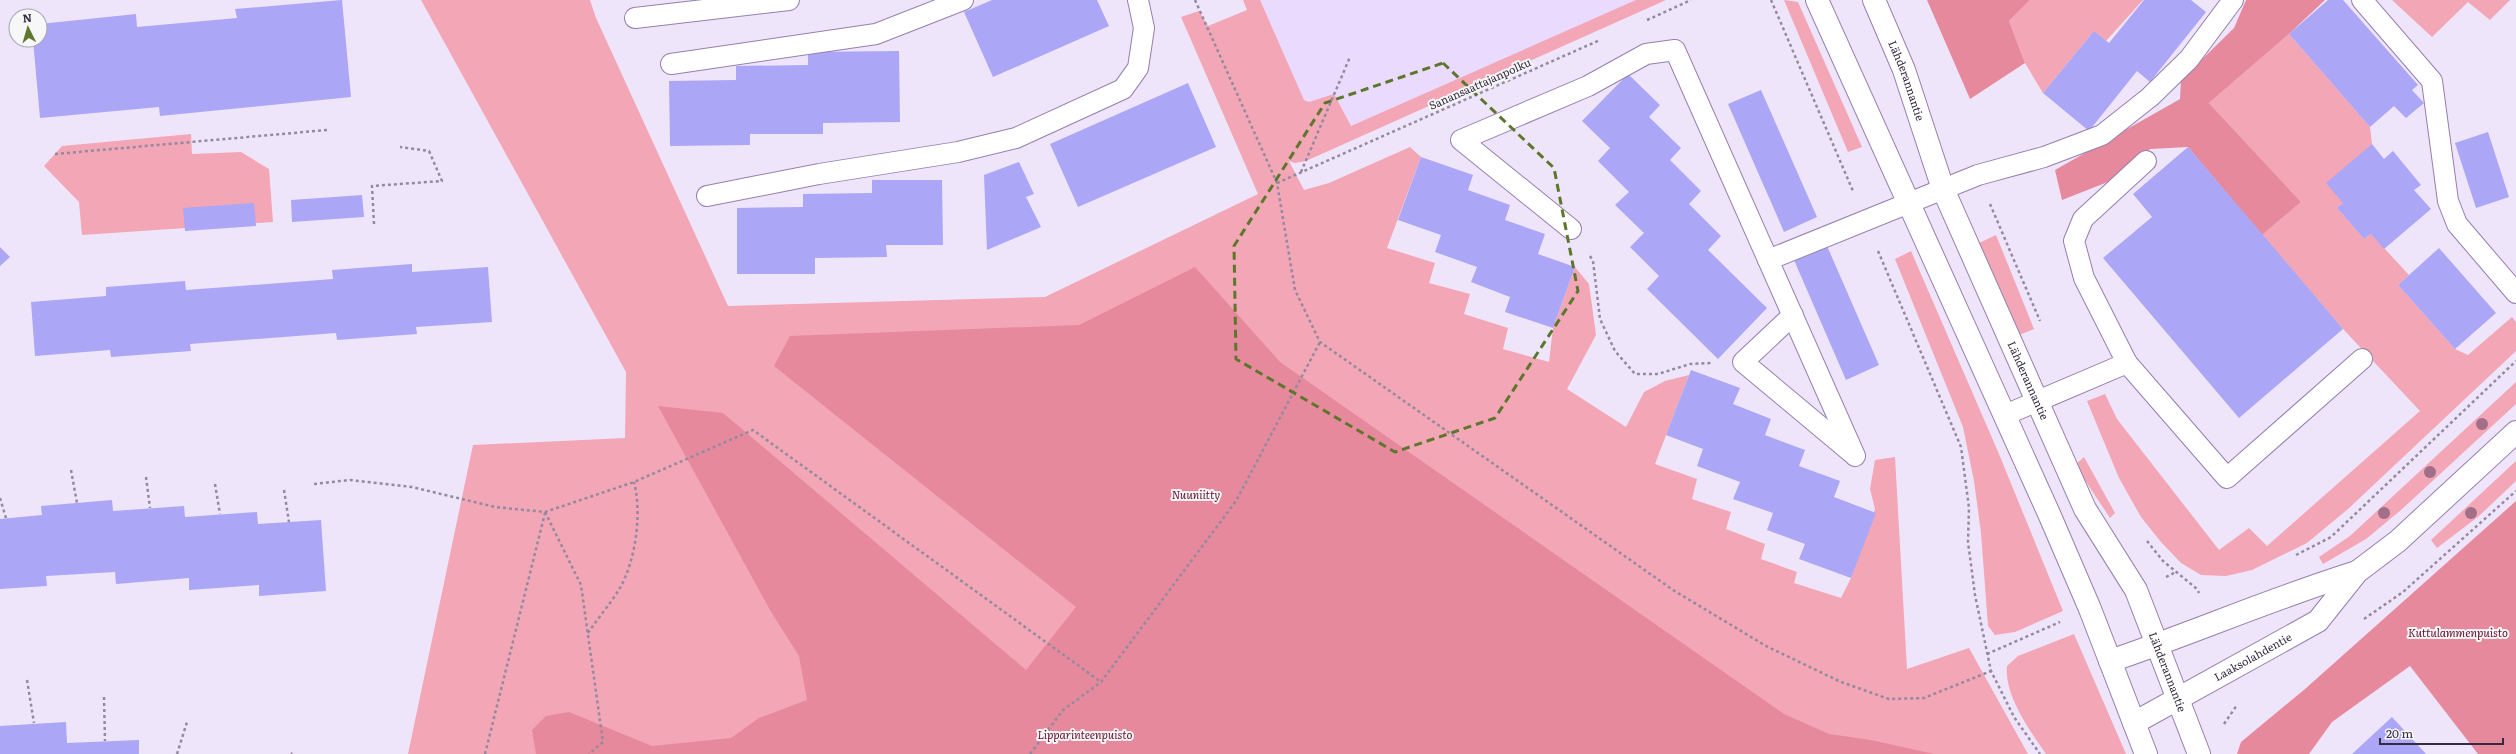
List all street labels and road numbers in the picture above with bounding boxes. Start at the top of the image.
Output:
street label: Lähderannantie [1885,38,1929,123]
street label: Sanansaattajanpolku [1426,53,1533,113]
street label: Lähderannantie [2004,338,2054,422]
street label: Laaksolahdentie [2211,628,2295,684]
street label: Lähderannantie [2146,629,2191,714]

